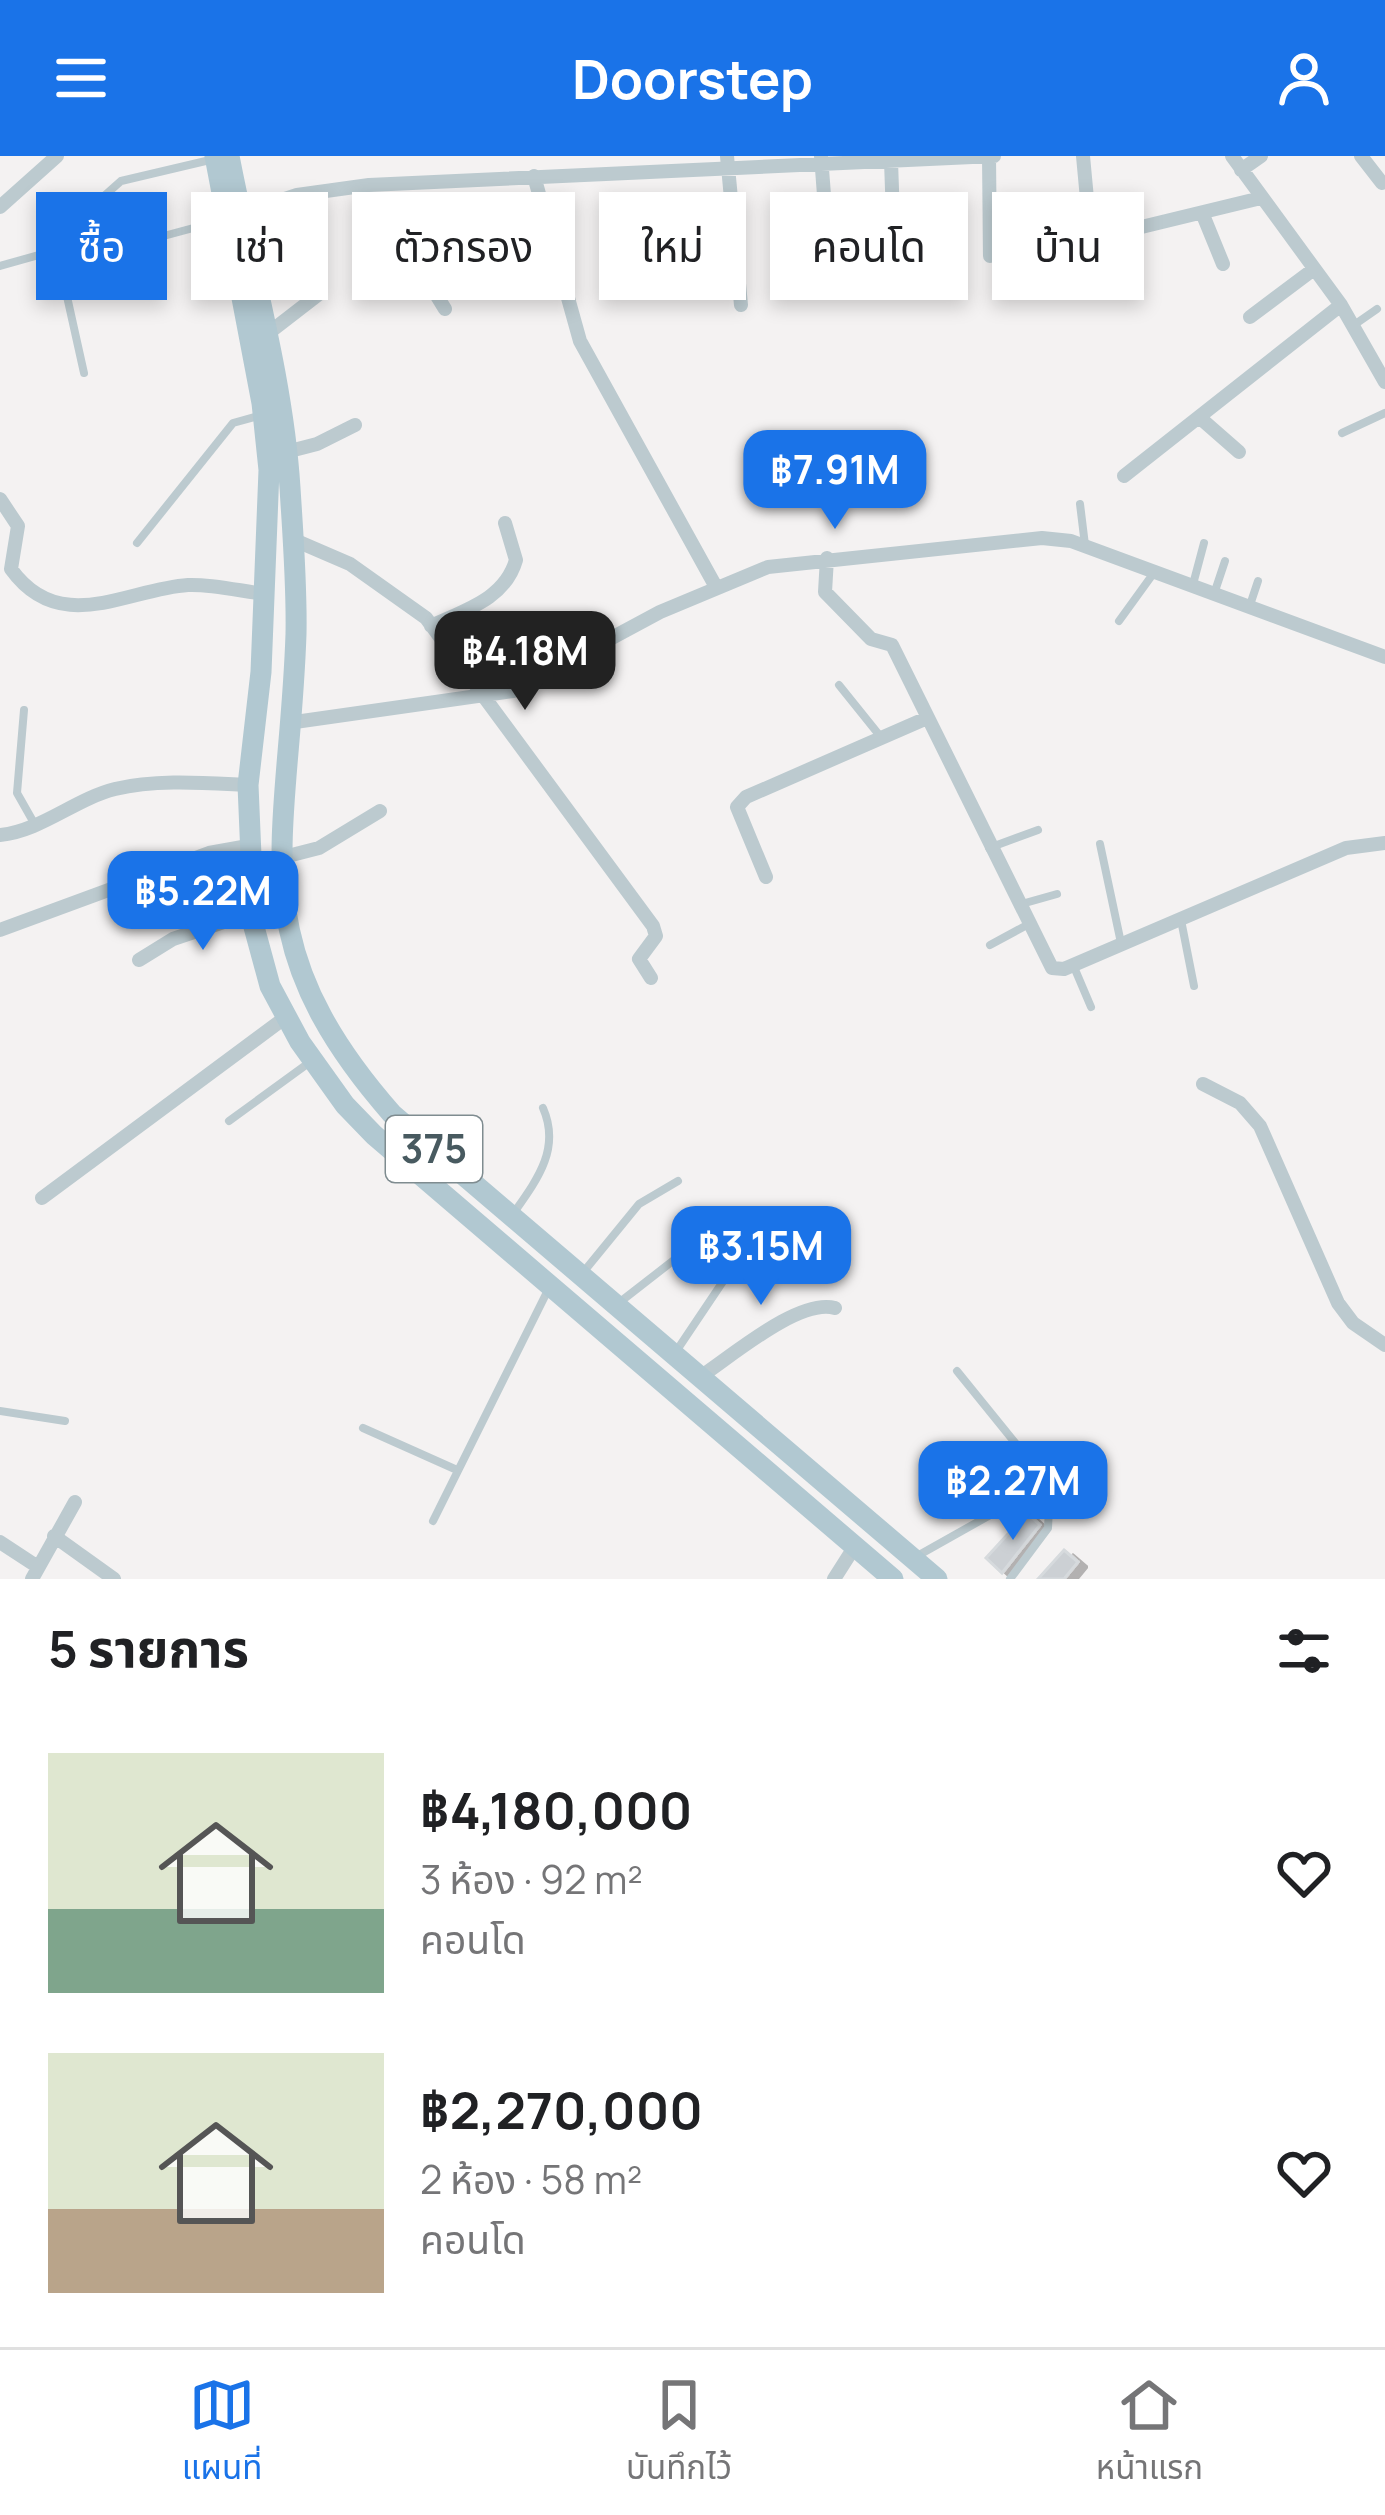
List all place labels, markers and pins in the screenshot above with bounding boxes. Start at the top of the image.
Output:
pin: ฿7.91M [737,430,933,532]
pin: ฿4.18M [427,611,623,713]
pin: ฿5.22M [105,851,301,953]
pin: ฿3.15M [663,1206,859,1308]
pin: ฿2.27M [915,1441,1111,1543]

